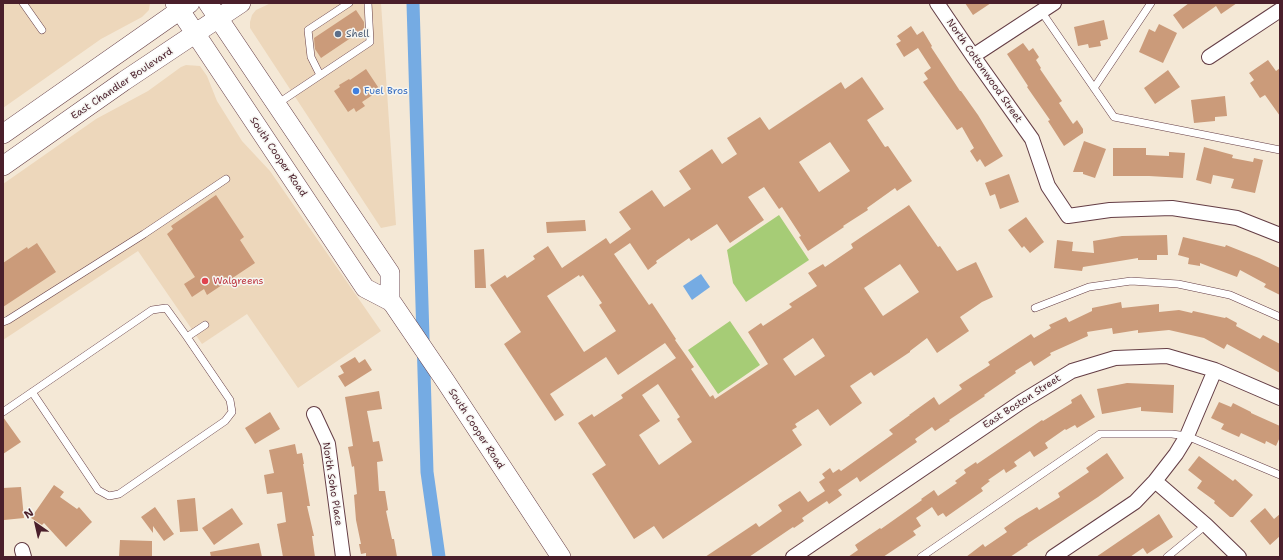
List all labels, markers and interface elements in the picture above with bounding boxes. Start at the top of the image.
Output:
street label: North Cottonwood Street [944,17,1024,125]
place label: Shell [346,28,369,40]
marker: Shell [333,29,343,39]
street label: East Chandler Boulevard [69,45,175,123]
place label: Fuel Bros [364,85,408,97]
marker: Fuel Bros [351,86,361,96]
street label: South Cooper Road [247,115,309,199]
place label: Walgreens [213,275,263,287]
marker: Walgreens [200,276,210,286]
street label: East Boston Street [981,372,1063,432]
street label: South Cooper Road [446,387,506,471]
street label: North Soho Place [319,441,345,527]
north arrow [16,504,56,544]
text: N [21,505,37,522]

